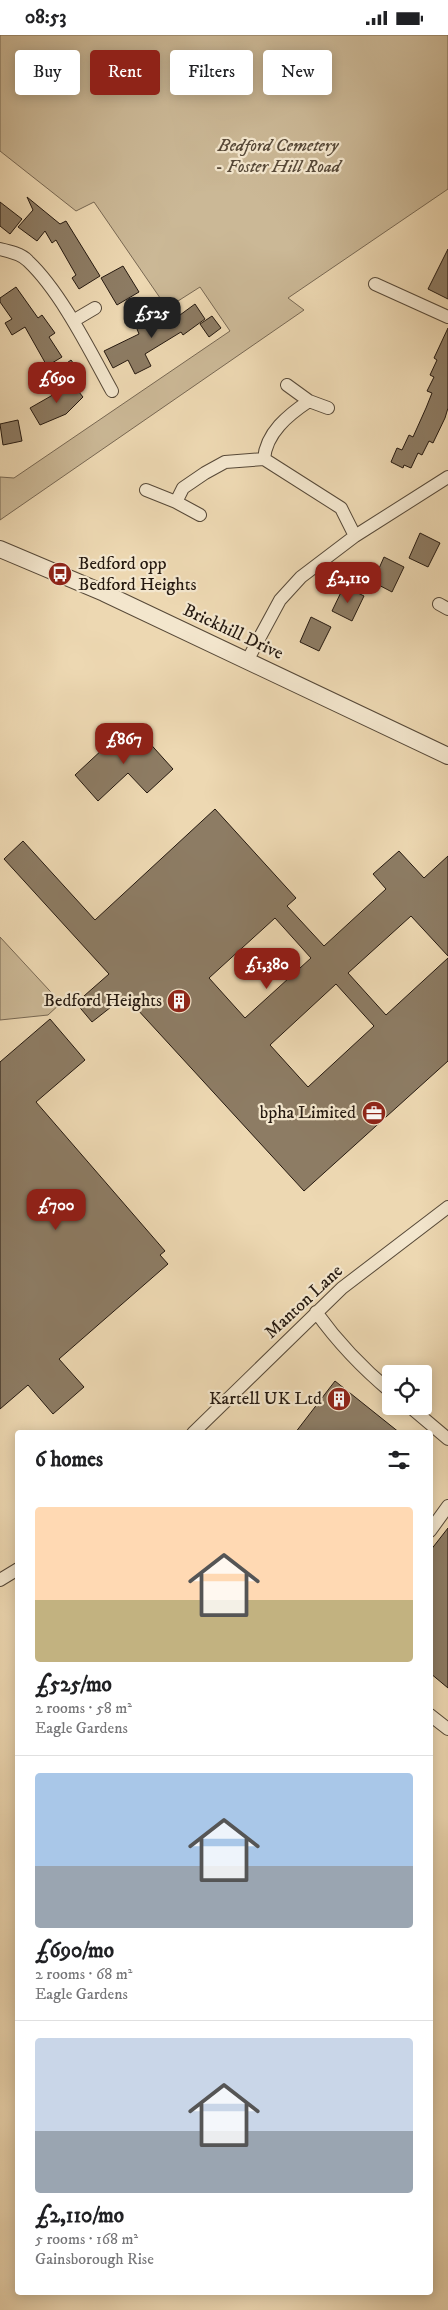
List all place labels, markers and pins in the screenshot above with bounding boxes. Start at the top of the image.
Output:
pin: £525 [122,297,182,339]
pin: £690 [27,361,87,404]
place label: Bedford opp Bedford Heights [78,553,196,596]
bus stop icon: Bedford opp Bedford Heights [47,561,73,587]
pin: £2,110 [307,561,389,604]
pin: £867 [94,723,154,765]
pin: £1,380 [226,947,308,990]
building icon: Bedford Heights [166,988,192,1014]
place label: Bedford Heights [44,990,162,1012]
office icon: bpha Limited [361,1100,387,1126]
place label: bpha Limited [260,1102,356,1124]
pin: £700 [26,1189,86,1231]
building icon: Kartell UK Ltd [326,1386,352,1412]
place label: Kartell UK Ltd [209,1388,322,1410]

